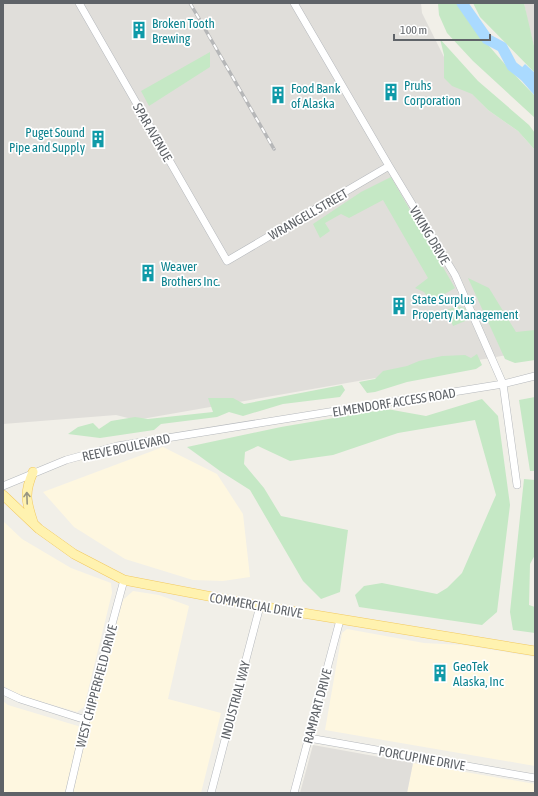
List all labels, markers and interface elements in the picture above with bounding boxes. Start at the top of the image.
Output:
place label: Broken Tooth Brewing [152,16,215,46]
scale bar [394,16,490,42]
building icon: Broken Tooth Brewing [129,20,149,40]
text: 100 m [400,23,427,37]
place label: Pruhs Corporation [404,78,461,108]
place label: Food Bank of Alaska [291,81,341,111]
building icon: Pruhs Corporation [381,82,401,102]
building icon: Food Bank of Alaska [268,85,288,105]
street label: SPAR AVENUE [130,100,176,164]
place label: Puget Sound Pipe and Supply [9,125,86,155]
building icon: Puget Sound Pipe and Supply [88,129,108,149]
street label: WRANGELL STREET [266,186,351,243]
street label: VIKING DRIVE [406,204,453,267]
place label: Weaver Brothers Inc. [161,259,220,289]
building icon: Weaver Brothers Inc. [138,263,158,283]
place label: State Surplus Property Management [412,292,519,322]
building icon: State Surplus Property Management [389,296,409,316]
street label: ELMENDORF ACCESS ROAD [331,385,457,420]
street label: REEVE BOULEVARD [81,431,171,464]
one-way arrow [23,492,30,505]
street label: COMMERCIAL DRIVE [208,590,304,621]
street label: WEST CHIPPERFIELD DRIVE [73,623,120,749]
street label: INDUSTRIAL WAY [218,659,253,741]
place label: GeoTek Alaska, Inc [453,659,504,689]
building icon: GeoTek Alaska, Inc [430,663,450,683]
street label: RAMPART DRIVE [300,667,335,745]
street label: PORCUPINE DRIVE [378,744,467,774]

